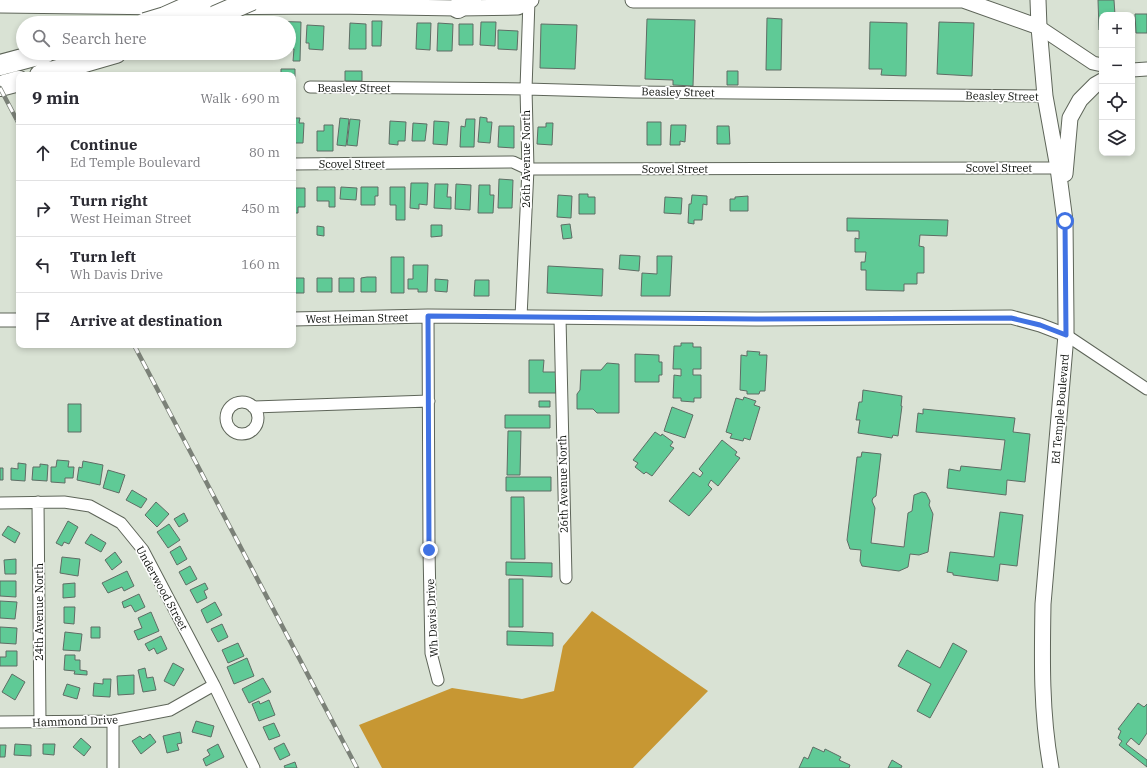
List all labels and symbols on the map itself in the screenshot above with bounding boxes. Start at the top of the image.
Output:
street label: Beasley Street [317,81,391,95]
street label: Beasley Street [641,84,715,100]
street label: Beasley Street [965,88,1039,104]
street label: 26th Avenue North [519,110,533,208]
street label: Scovel Street [319,157,385,171]
street label: Scovel Street [966,161,1032,175]
street label: Scovel Street [642,162,708,176]
route start [1056,212,1074,230]
street label: West Heiman Street [306,310,409,326]
street label: Ed Temple Boulevard [1048,353,1072,465]
street label: 26th Avenue North [555,435,571,533]
route end [420,541,438,559]
street label: Underwood Street [133,543,191,633]
street label: 24th Avenue North [32,563,46,661]
street label: Wh Davis Drive [423,578,441,658]
street label: Hammond Drive [32,713,118,729]

